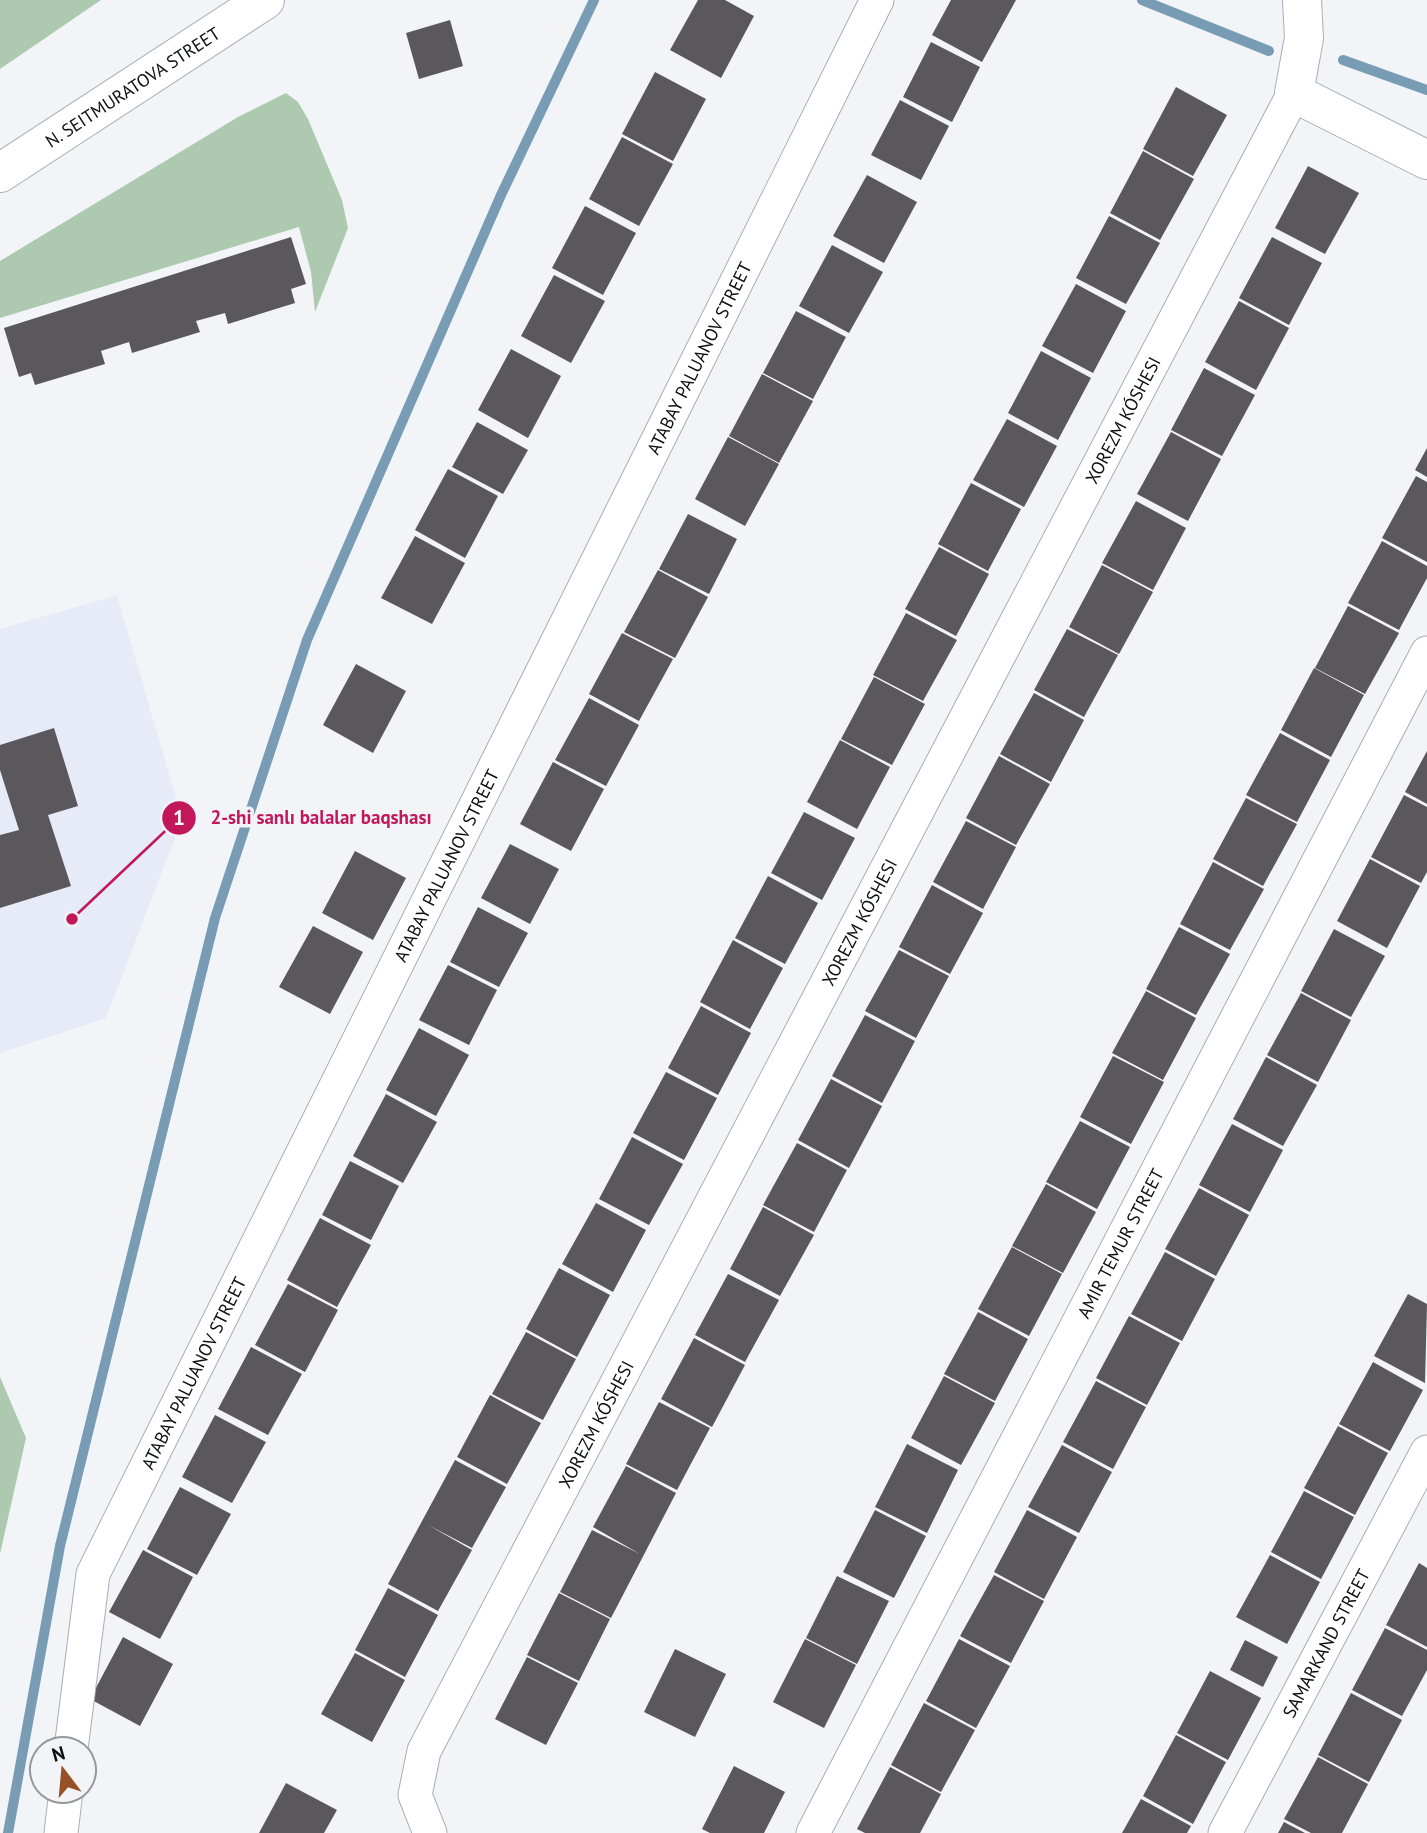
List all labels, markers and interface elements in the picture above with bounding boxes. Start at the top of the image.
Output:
street label: N. SEITMURATOVA STREET [41,21,224,152]
street label: ATABAY PALUANOV STREET [641,258,756,458]
street label: XOREZM KÓSHESI [1080,352,1165,487]
street label: ATABAY PALUANOV STREET [388,765,504,965]
callout: 2-shi sanlı balalar baqshası [162,798,446,838]
text: 1 [173,804,185,831]
text: 2-shi sanlı balalar baqshası [210,805,432,829]
street label: XOREZM KÓSHESI [816,854,902,989]
street label: AMIR TEMUR STREET [1071,1164,1168,1322]
street label: ATABAY PALUANOV STREET [136,1273,251,1473]
street label: XOREZM KÓSHESI [553,1357,638,1492]
street label: SAMARKAND STREET [1277,1565,1374,1721]
north arrow [28,1735,98,1805]
text: N [49,1740,68,1767]

